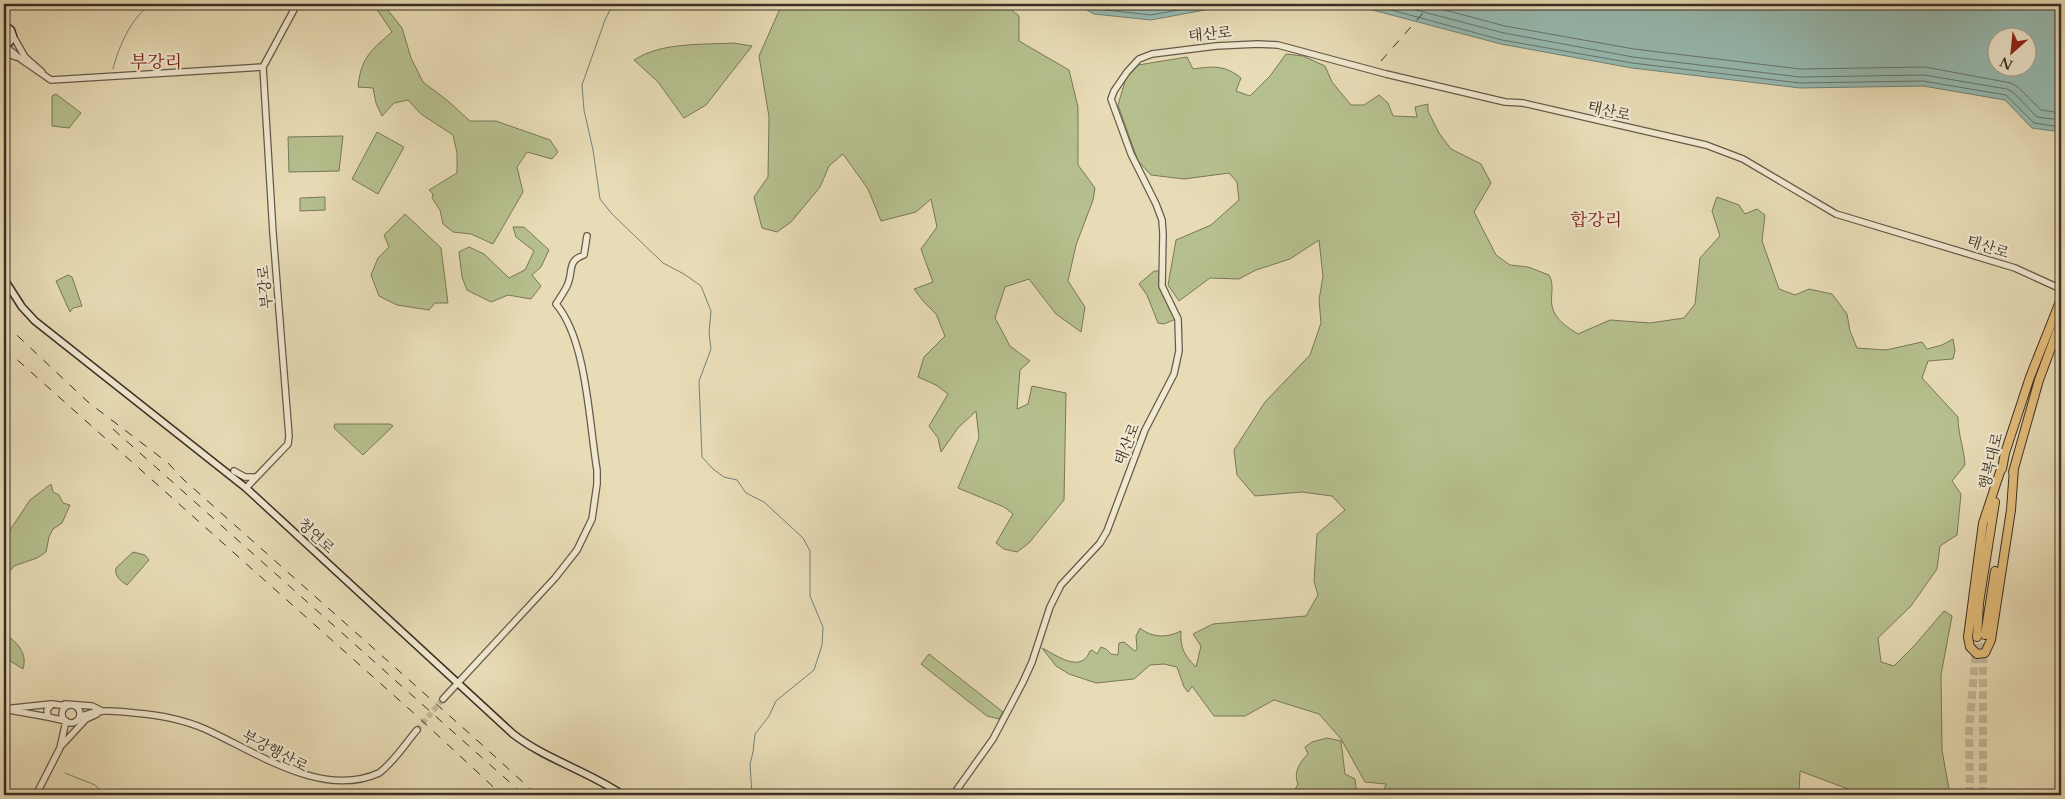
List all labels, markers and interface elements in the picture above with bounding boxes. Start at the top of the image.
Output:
street label: 태산로 [1187,22,1233,46]
north arrow [1988,28,2038,78]
district label: 부강리 [130,50,182,75]
text: N [1997,52,2016,74]
street label: 태산로 [1586,96,1633,126]
district label: 합강리 [1570,208,1622,233]
street label: 태산로 [1964,231,2012,263]
street label: 부강로 [253,264,277,310]
street label: 태산로 [1110,420,1145,468]
street label: 행복대로 [1974,430,2008,492]
street label: 청연로 [293,514,339,558]
street label: 부강행산로 [238,725,312,777]

